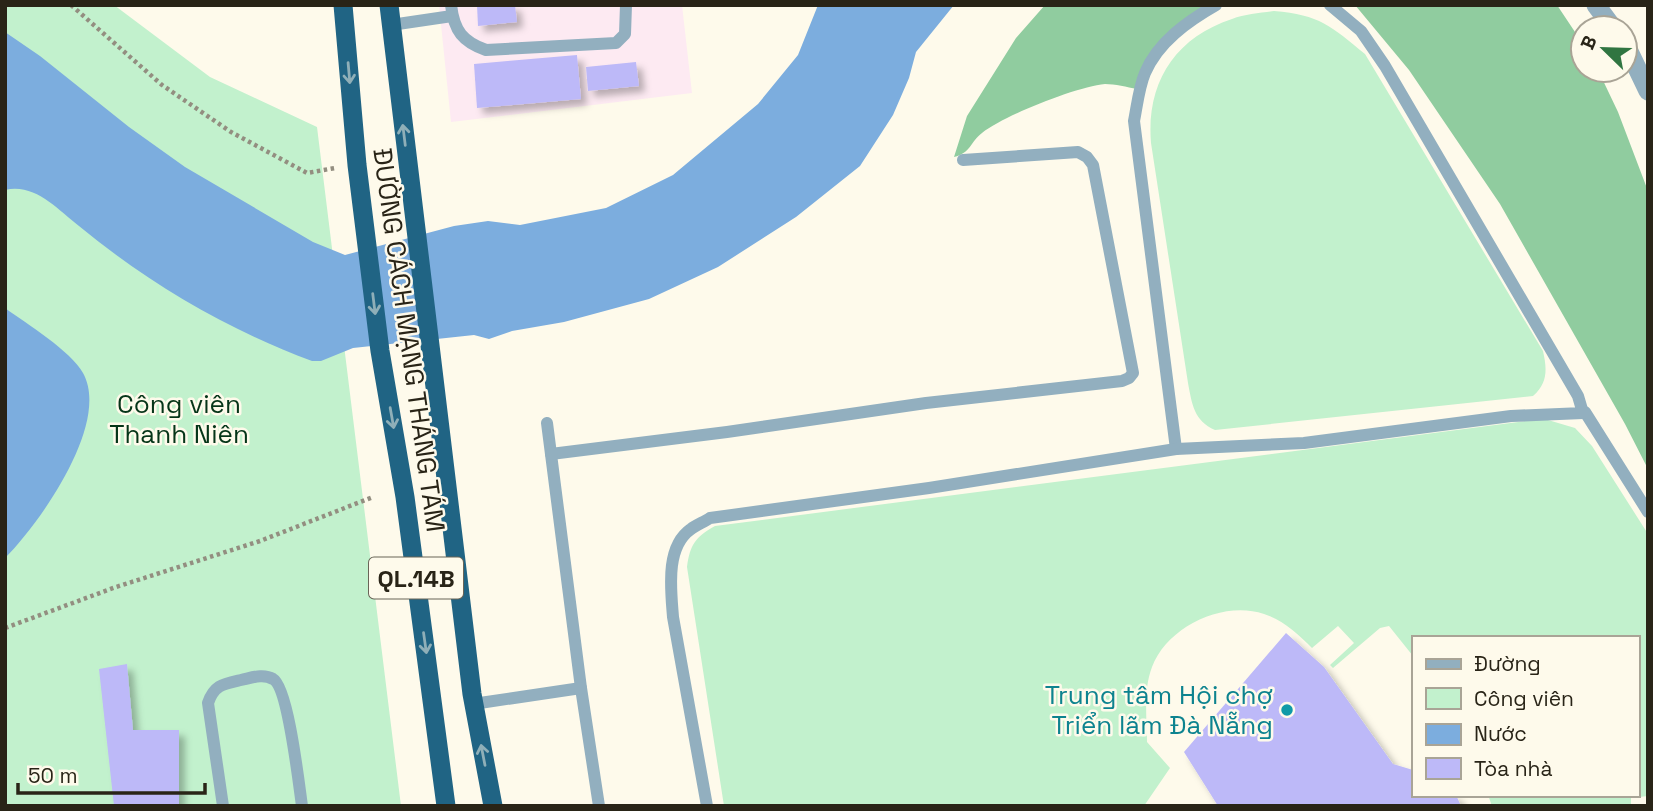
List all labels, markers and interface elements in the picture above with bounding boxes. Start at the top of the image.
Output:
north arrow [1569,14,1639,84]
text: B [1575,32,1603,53]
one-way arrow [343,61,356,84]
one-way arrow [398,124,411,147]
street label: ĐƯỜNG CÁCH MẠNG THÁNG TÁM [365,146,453,534]
one-way arrow [368,293,381,315]
park label: Công viên Thanh Niên [109,387,249,451]
one-way arrow [386,406,399,429]
road number: QL.14B [369,558,463,598]
one-way arrow [419,631,432,654]
legend [1412,636,1639,797]
text: Đường [1474,650,1541,677]
place label: Trung tâm Hội chợ Triển lãm Đà Nẵng [1045,678,1273,742]
text: Công viên [1474,685,1574,712]
marker: Trung tâm Hội chợ Triển lãm Đà Nẵng [1279,702,1295,718]
text: Nước [1474,720,1527,747]
one-way arrow [476,744,489,767]
scale bar [18,752,205,796]
text: Tòa nhà [1474,755,1553,782]
text: 50 m [28,762,78,789]

